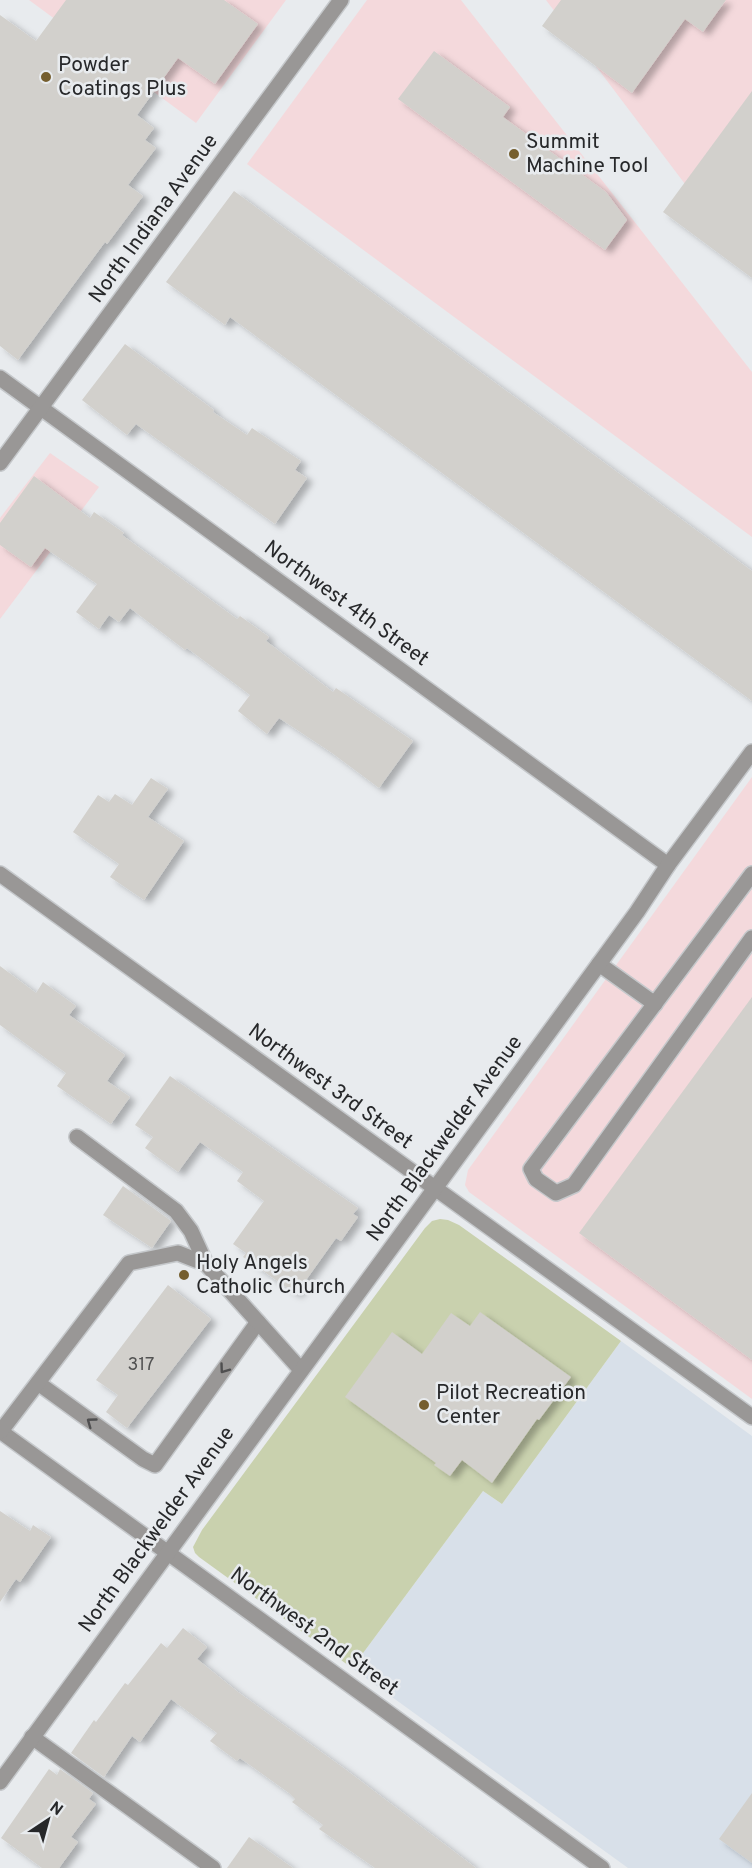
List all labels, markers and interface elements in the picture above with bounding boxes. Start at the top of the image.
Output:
place label: Powder Coatings Plus [58,52,186,103]
marker: Powder Coatings Plus [39,70,53,84]
street label: North Indiana Avenue [83,129,225,309]
place label: Summit Machine Tool [526,129,648,180]
marker: Summit Machine Tool [507,147,521,161]
street label: Northwest 4th Street [258,535,434,673]
street label: Northwest 3rd Street [242,1018,418,1156]
street label: North Blackwelder Avenue [361,1030,529,1248]
place label: Holy Angels Catholic Church [196,1250,345,1301]
marker: Holy Angels Catholic Church [177,1268,191,1282]
house number: 317 [128,1354,154,1377]
one-way arrow [220,1363,231,1374]
place label: Pilot Recreation Center [436,1380,586,1431]
marker: Pilot Recreation Center [417,1398,431,1412]
one-way arrow [87,1418,98,1429]
street label: North Blackwelder Avenue [73,1421,241,1639]
street label: Northwest 2nd Street [224,1562,404,1702]
north arrow [18,1790,78,1850]
text: N [45,1798,66,1821]

